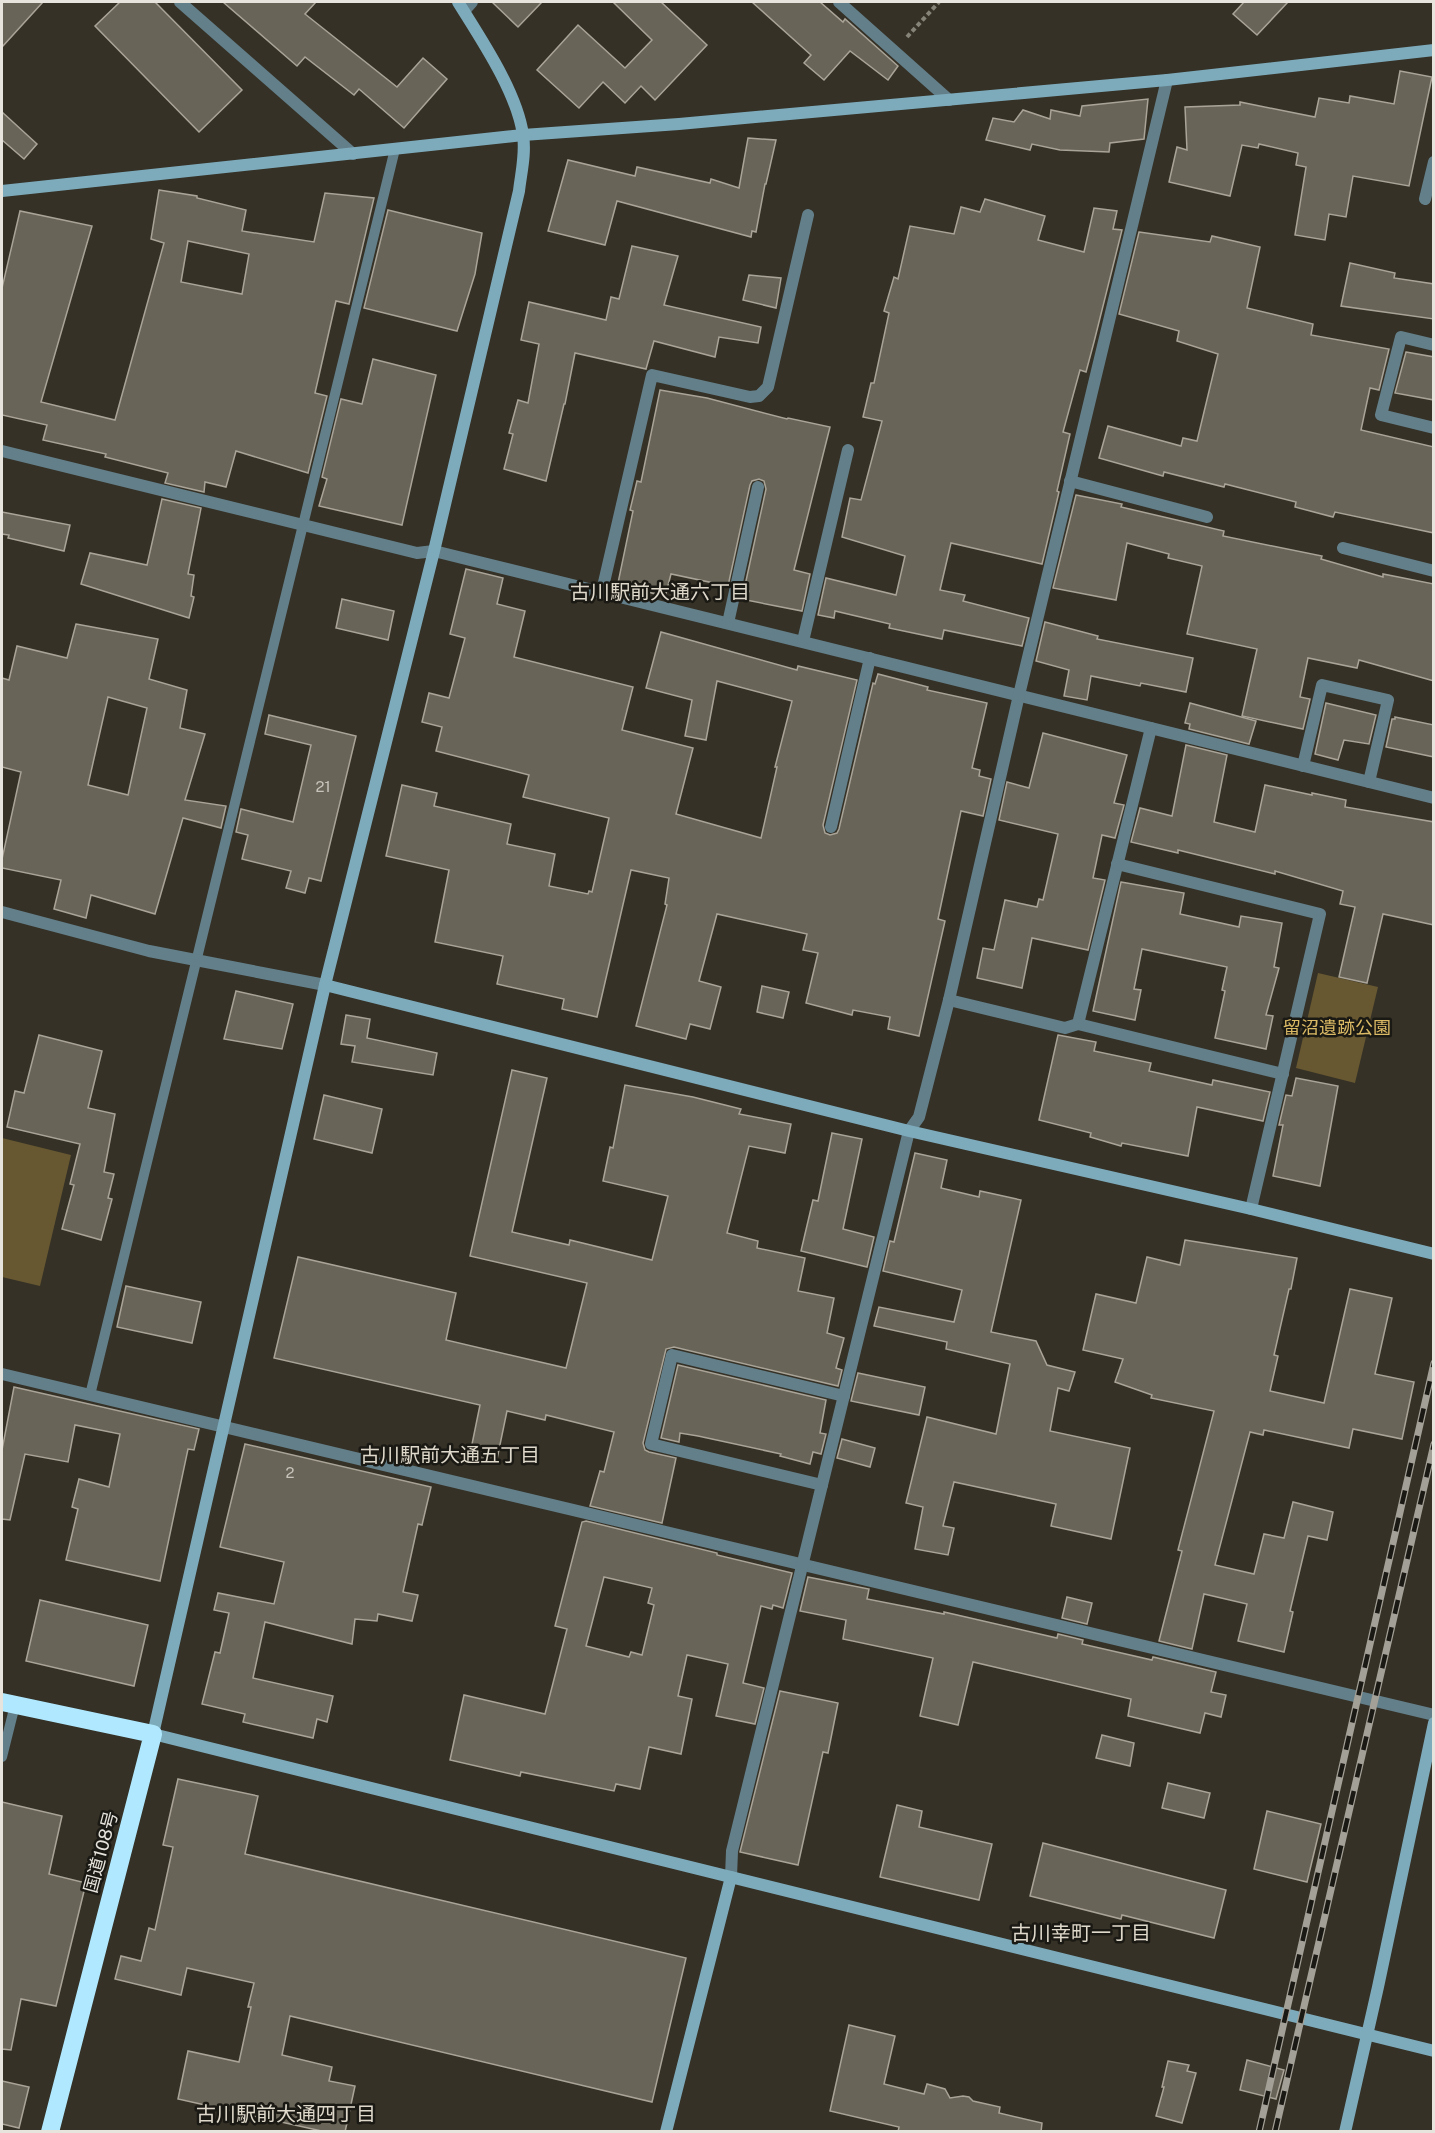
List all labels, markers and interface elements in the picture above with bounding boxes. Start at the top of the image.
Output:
district label: 古川駅前大通六丁目 [570,580,750,604]
house number: 21 [315,778,331,795]
park label: 留沼遺跡公園 [1283,1017,1391,1038]
district label: 古川駅前大通五丁目 [360,1443,540,1467]
house number: 2 [286,1464,295,1481]
street label: 国道108号 [80,1809,122,1895]
district label: 古川幸町一丁目 [1011,1921,1151,1945]
district label: 古川駅前大通四丁目 [196,2102,376,2126]

